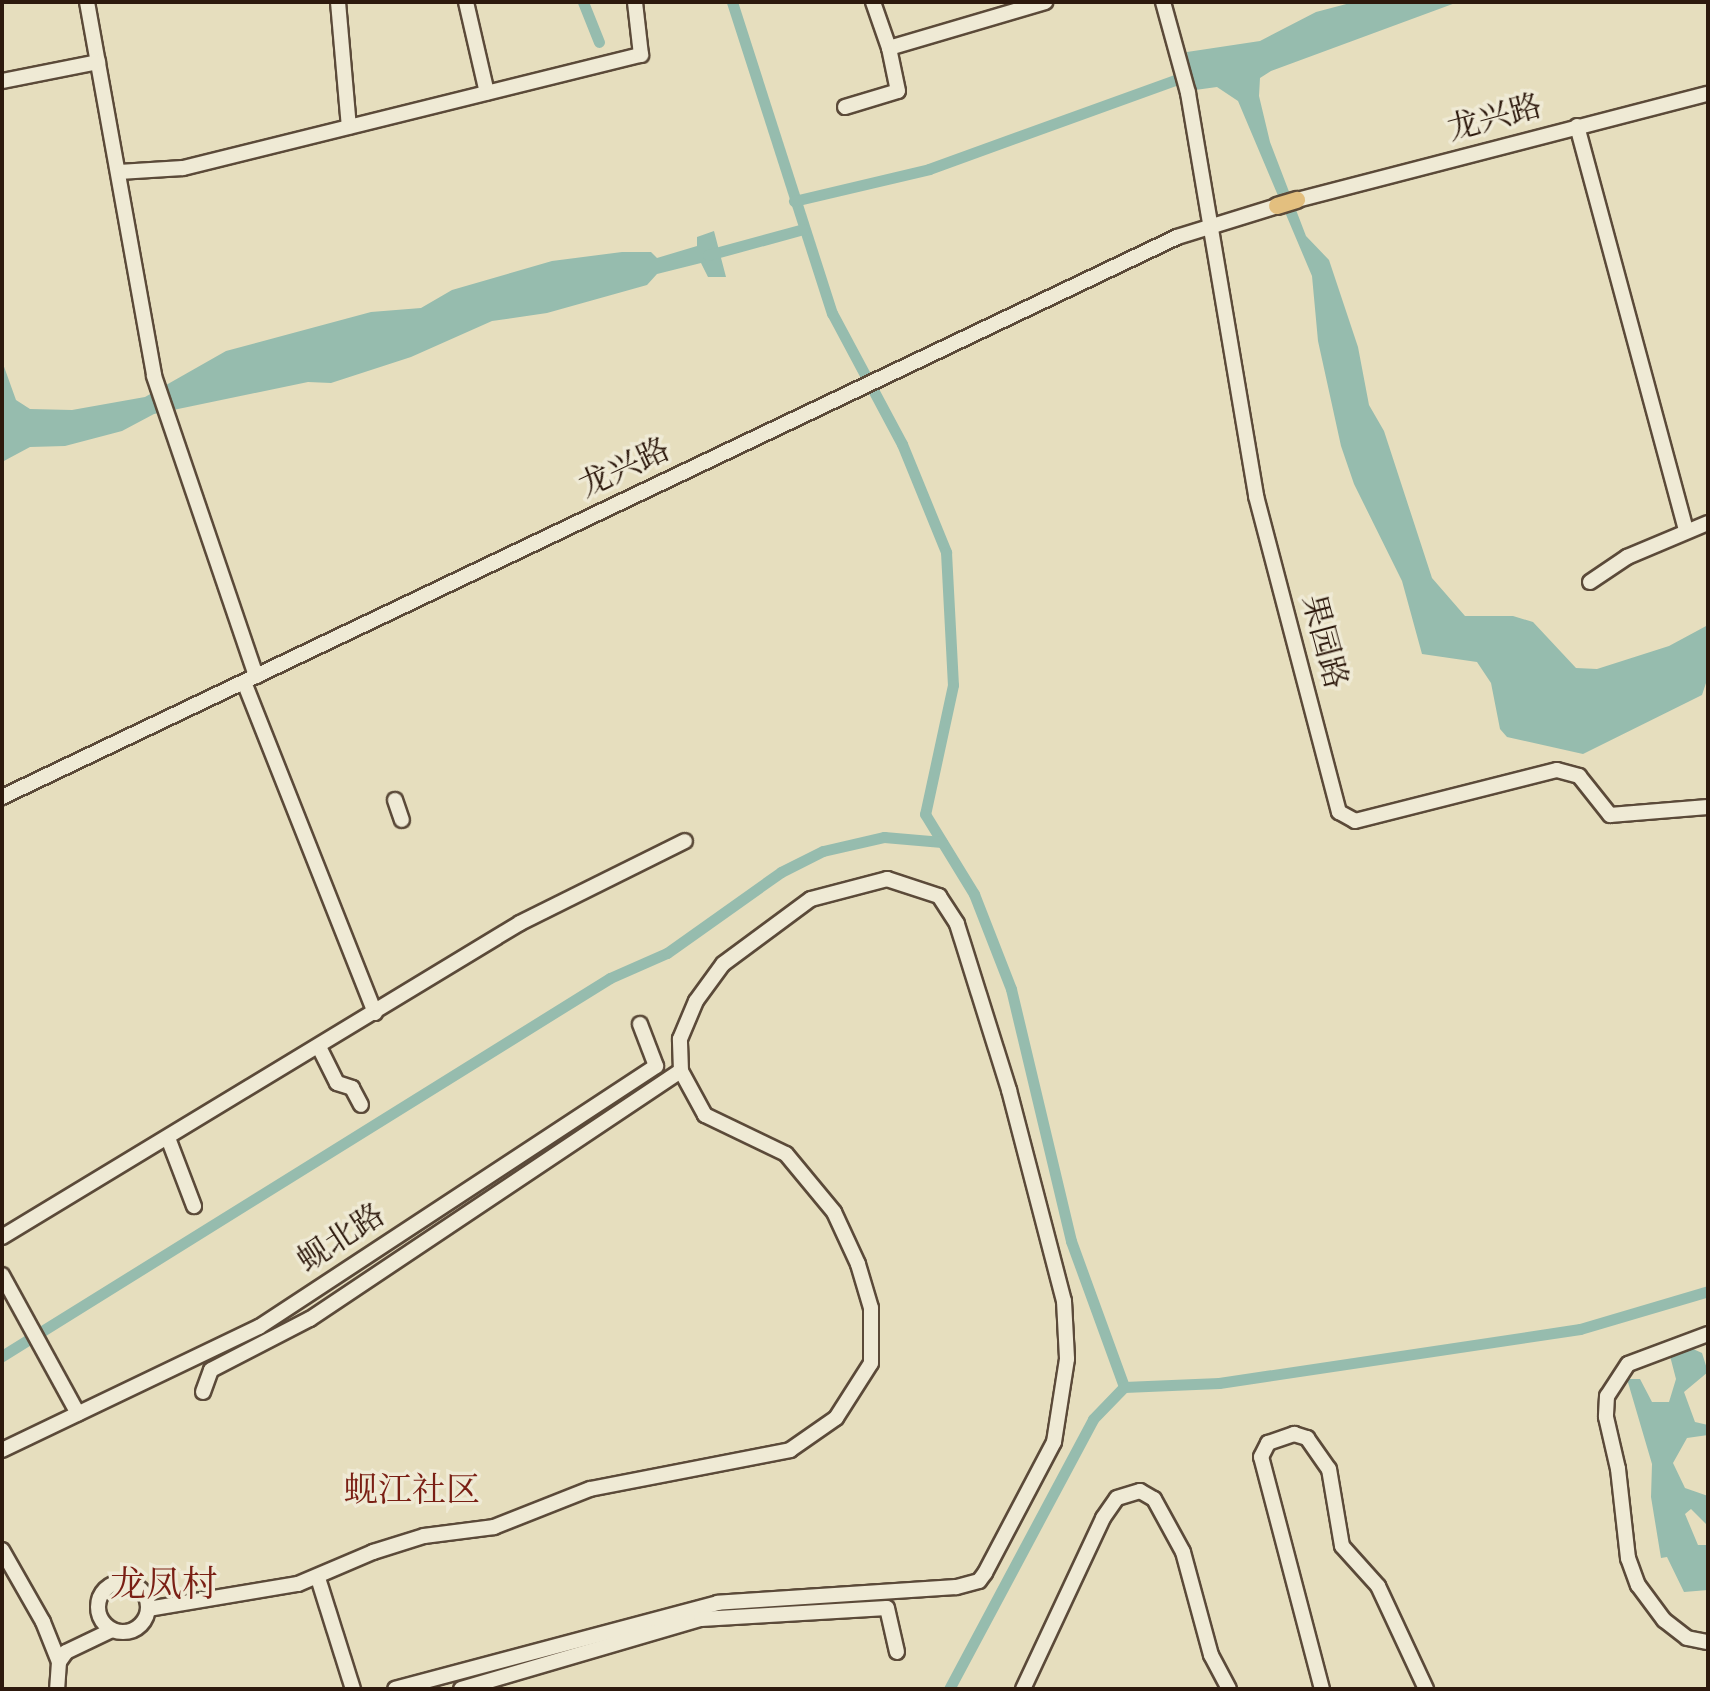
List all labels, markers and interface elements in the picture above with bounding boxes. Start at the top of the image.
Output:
street label: 龙兴路 [1444,88,1546,150]
street label: 龙兴路 [573,431,677,507]
street label: 果园路 [1292,591,1354,693]
street label: 蚬北路 [291,1197,393,1281]
district label: 蚬江社区 [344,1472,480,1512]
district label: 龙凤村 [110,1564,218,1608]

